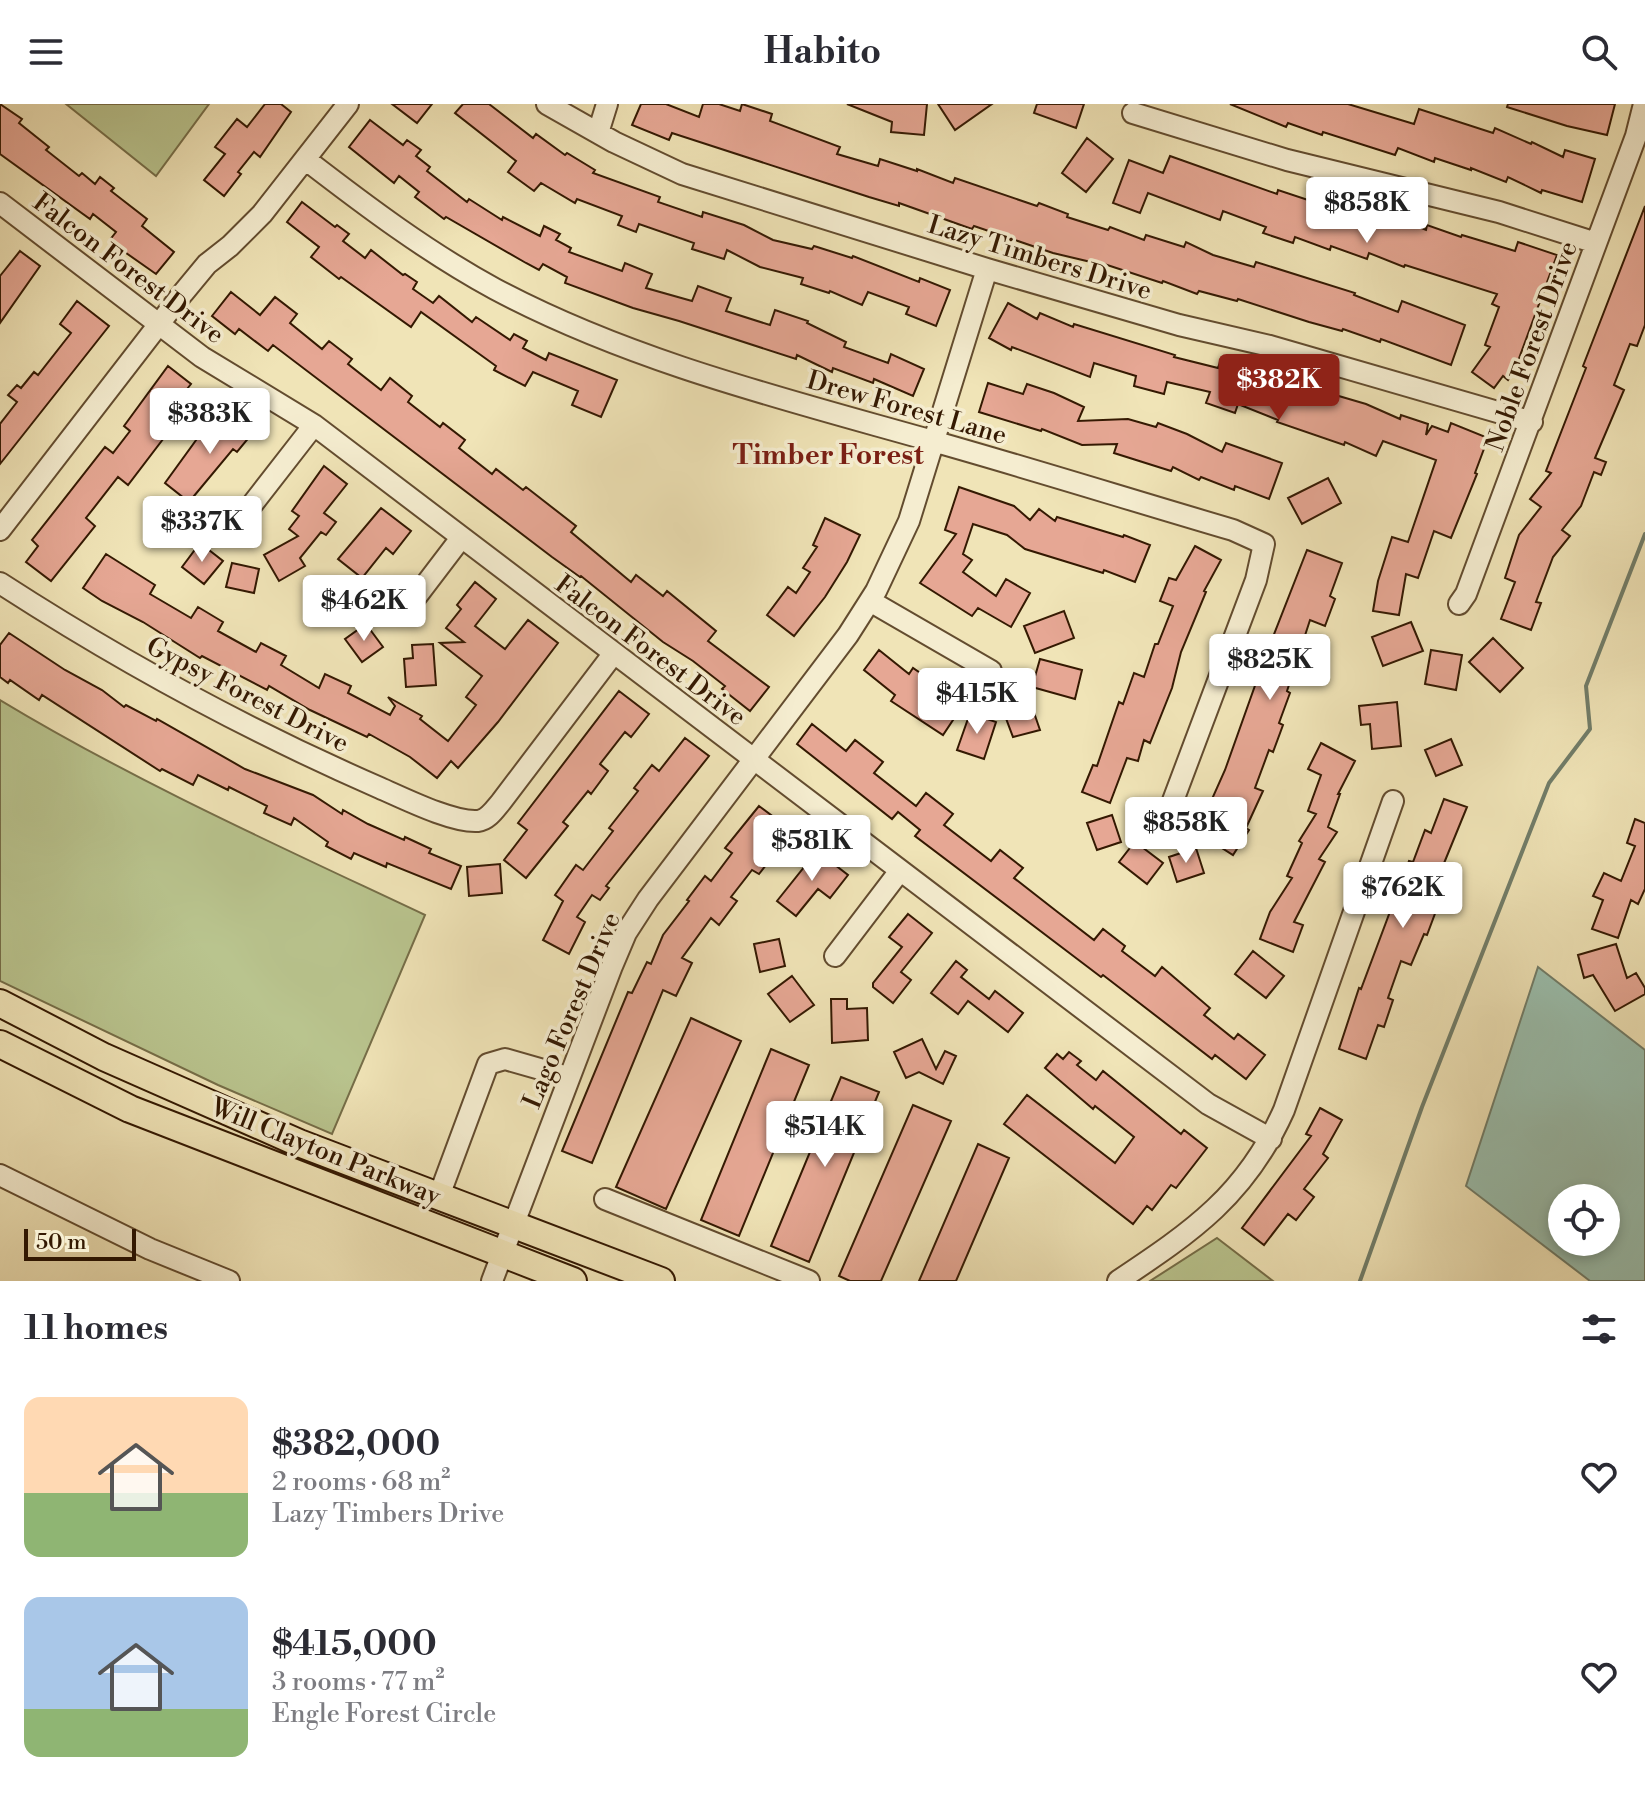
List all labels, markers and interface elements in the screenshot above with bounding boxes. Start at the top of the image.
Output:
icon: menu [24,30,68,74]
text: Habito [764,30,881,75]
icon: search [1577,30,1621,74]
pin: $858K [1311,177,1423,245]
street label: Falcon Forest Drive [26,186,230,351]
text: $858K [1324,187,1410,219]
street label: Lazy Timbers Drive [924,209,1156,307]
street label: Noble Forest Drive [1479,237,1585,456]
pin: $382K [1223,354,1335,422]
street label: Drew Forest Lane [803,364,1010,452]
text: $382K [1237,364,1322,396]
pin: $383K [154,388,266,456]
text: $383K [168,398,252,430]
district label: Timber Forest [732,438,925,473]
pin: $337K [146,496,258,564]
text: $337K [161,506,243,538]
street label: Falcon Forest Drive [548,568,752,733]
pin: $462K [308,575,420,643]
text: $462K [321,585,407,617]
street label: Gypsy Forest Drive [141,630,354,760]
pin: $825K [1214,634,1326,702]
text: $825K [1227,644,1313,676]
pin: $415K [921,668,1033,736]
text: $415K [936,678,1018,710]
pin: $858K [1130,797,1242,865]
text: $858K [1143,807,1229,839]
pin: $581K [756,815,868,883]
text: $581K [771,825,853,857]
pin: $762K [1347,862,1459,930]
text: $762K [1361,872,1445,904]
street label: Lago Forest Drive [516,907,628,1113]
street label: Will Clayton Parkway [205,1091,446,1213]
pin: $514K [769,1101,881,1169]
text: $514K [784,1111,866,1143]
map controls [1548,1184,1620,1256]
button: locate [1548,1184,1620,1256]
scale bar [24,1225,136,1261]
text: 50 m [36,1229,87,1256]
icon: filters [1577,1307,1621,1351]
text: 11 homes [24,1308,168,1350]
text: $382,000 [272,1424,440,1466]
icon: home [88,1429,184,1525]
icon: heart [1577,1455,1621,1499]
text: 2 rooms · 68 m² [272,1466,450,1498]
text: Lazy Timbers Drive [272,1498,504,1530]
text: $415,000 [272,1624,437,1666]
icon: home [88,1629,184,1725]
icon: heart [1577,1655,1621,1699]
text: 3 rooms · 77 m² [272,1666,444,1698]
text: Engle Forest Circle [272,1698,496,1730]

